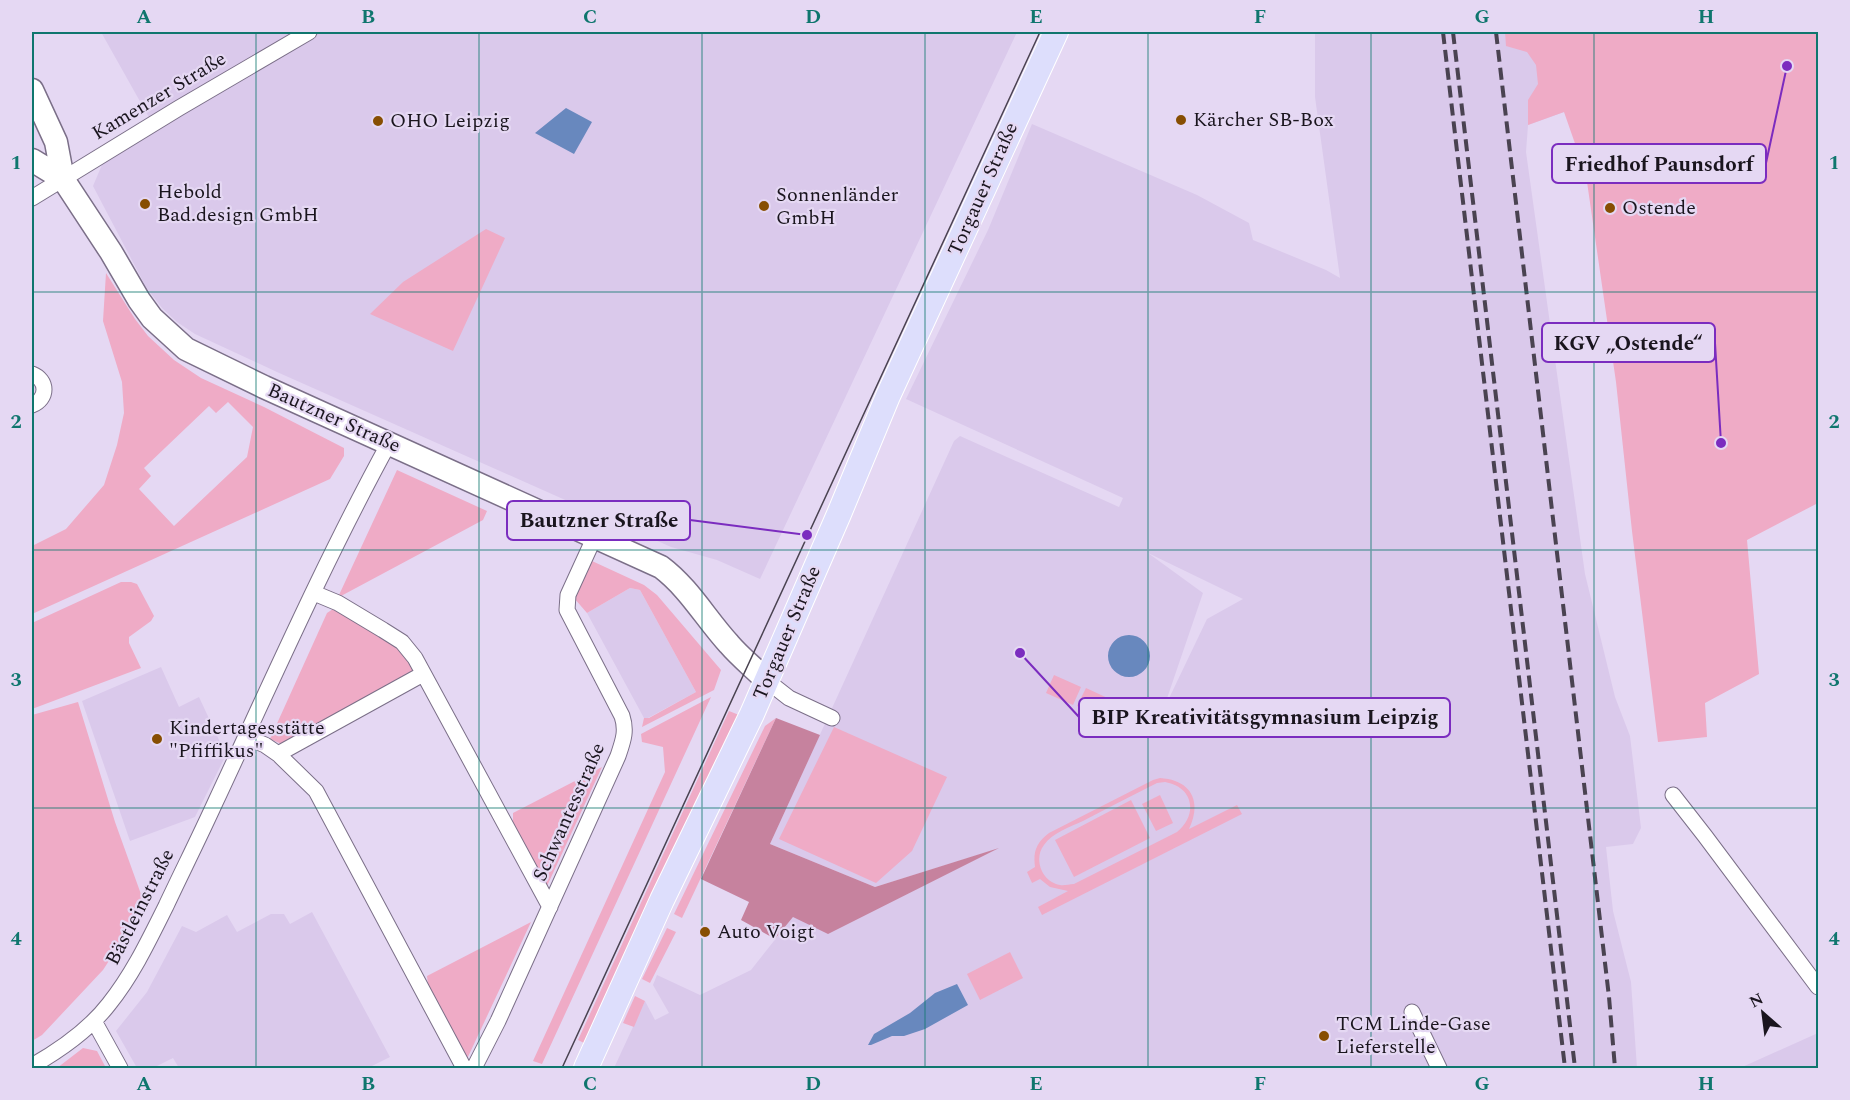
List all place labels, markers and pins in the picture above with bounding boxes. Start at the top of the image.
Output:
place label: Kärcher SB-Box [1193,105,1334,135]
place label: OHO Leipzig [390,106,510,136]
marker: Kärcher SB-Box [1174,113,1188,127]
marker: OHO Leipzig [371,114,385,128]
callout: Friedhof Paunsdorf [1552,144,1766,183]
place label: Hebold Bad.design GmbH [157,177,319,230]
place label: Sonnenländer GmbH [776,180,899,233]
place label: Ostende [1622,193,1696,223]
marker: Hebold Bad.design GmbH [138,197,152,211]
marker: Sonnenländer GmbH [757,199,771,213]
marker: Ostende [1603,201,1617,215]
callout: KGV „Ostende“ [1542,323,1715,362]
callout: Bautzner Straße [507,501,690,540]
callout: BIP Kreativitätsgymnasium Leipzig [1079,698,1450,737]
place label: Kindertagesstätte "Pfiffikus" [169,713,325,766]
marker: Kindertagesstätte "Pfiffikus" [150,732,164,746]
place label: Auto Voigt [717,917,815,947]
marker: Auto Voigt [698,925,712,939]
place label: TCM Linde-Gase Lieferstelle [1336,1009,1491,1062]
marker: TCM Linde-Gase Lieferstelle [1317,1029,1331,1043]

